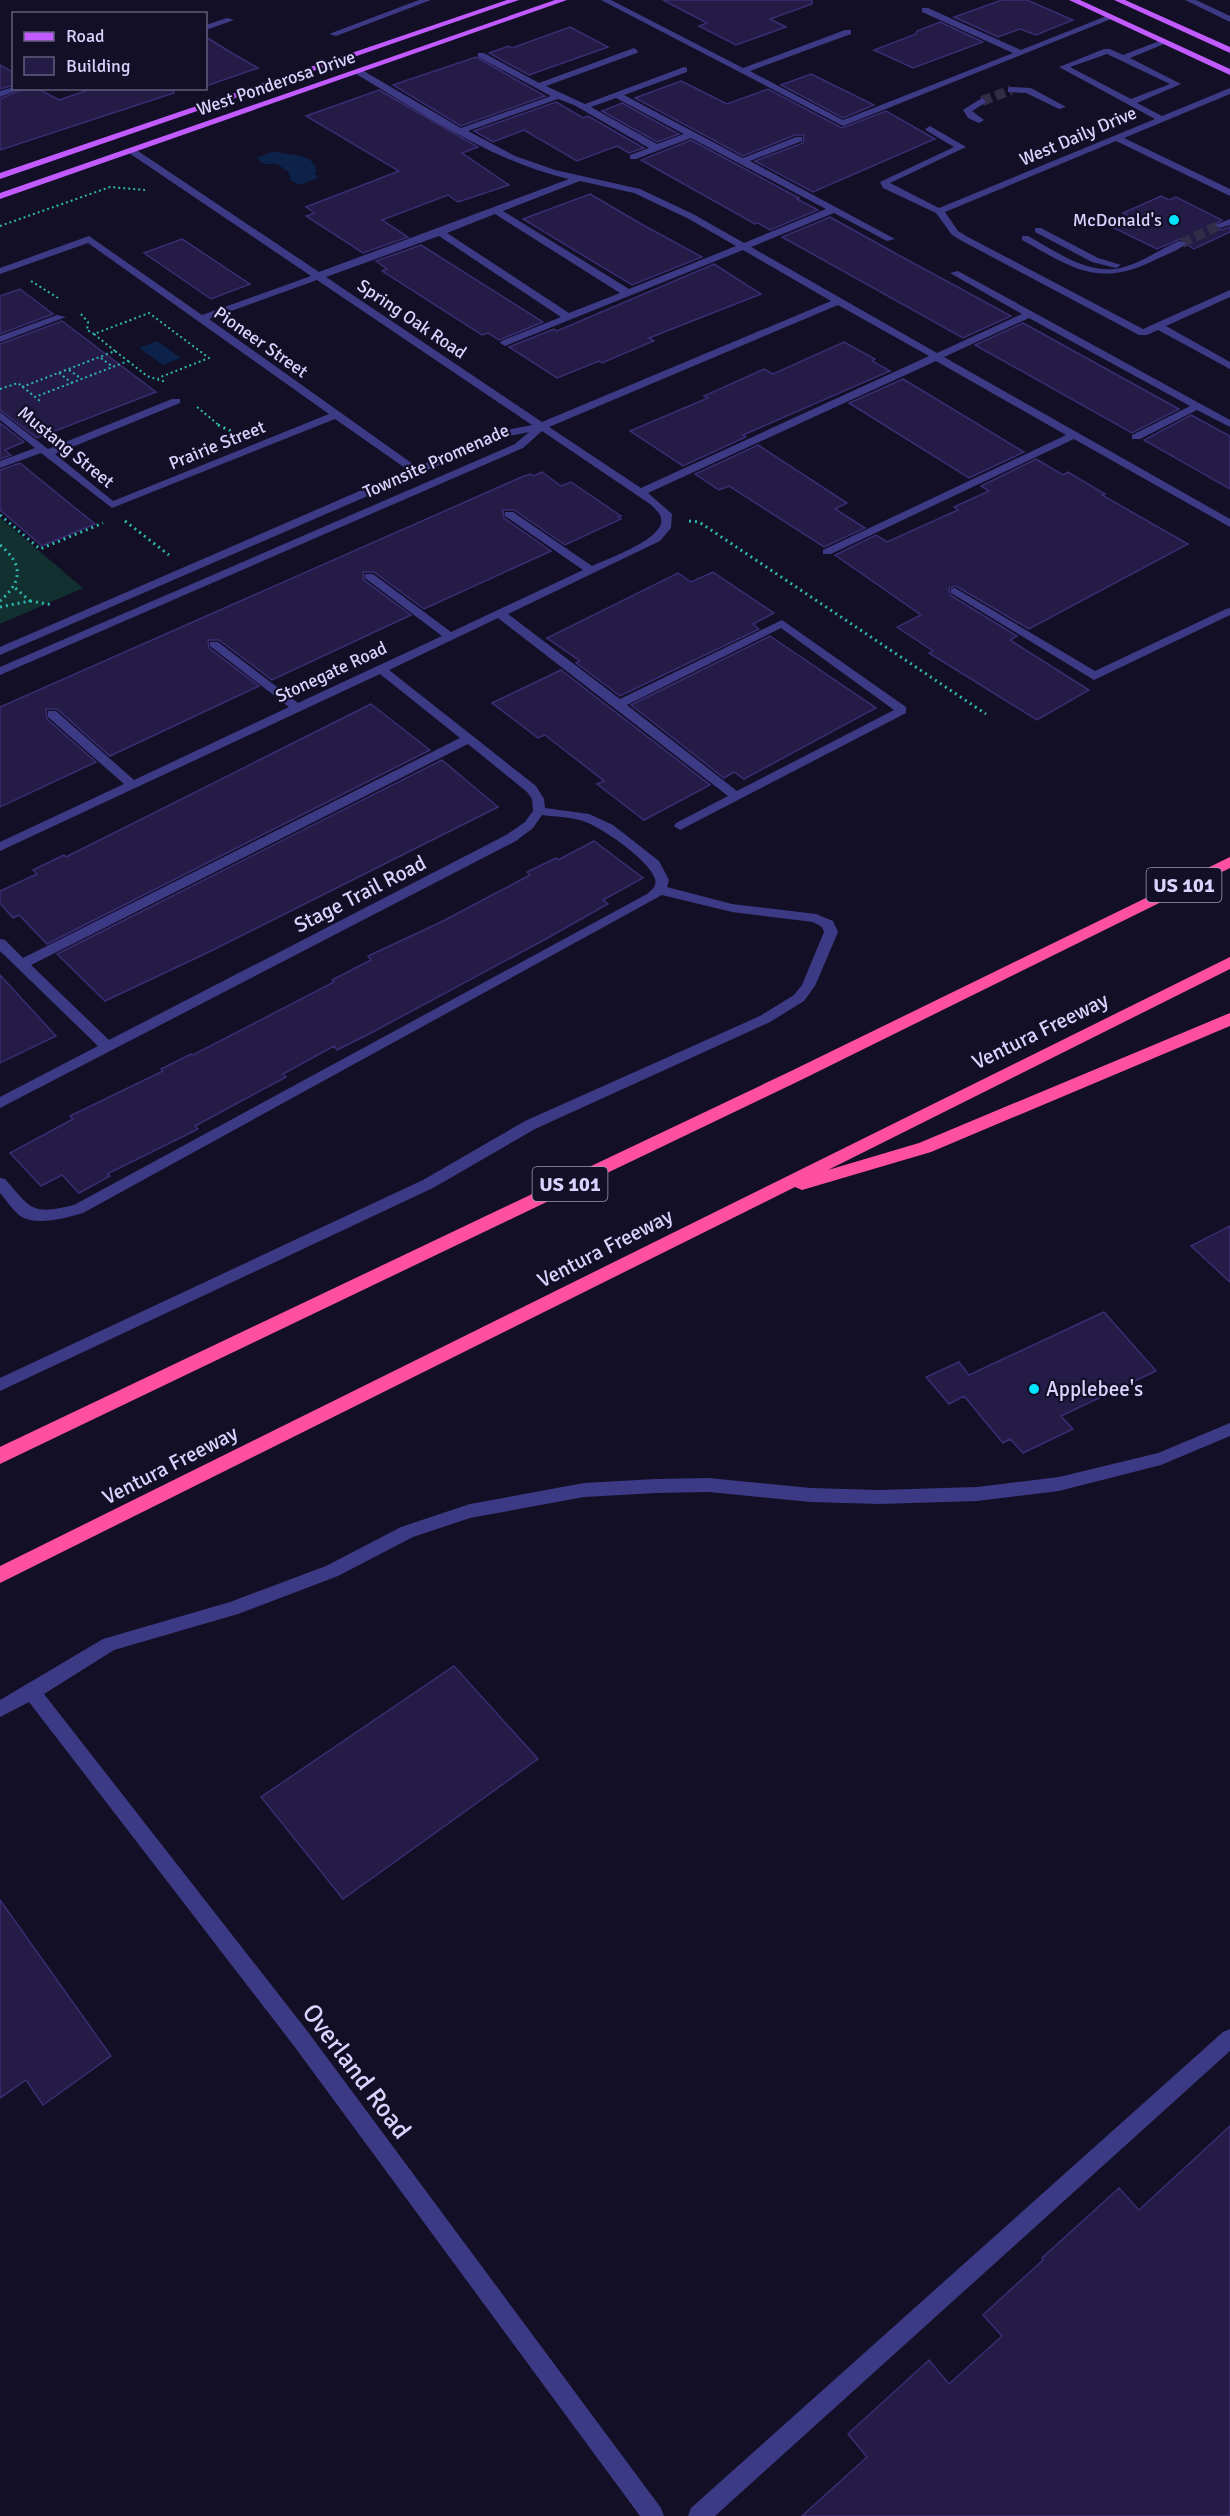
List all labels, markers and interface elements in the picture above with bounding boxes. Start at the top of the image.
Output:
legend [12,12,207,90]
text: Road [66,25,105,47]
street label: West Ponderosa Drive [194,46,358,120]
text: Building [66,55,130,77]
street label: West Daily Drive [1016,101,1140,171]
place label: McDonald's [1073,209,1162,231]
marker: McDonald's [1167,213,1181,227]
street label: Spring Oak Road [353,274,471,364]
street label: Pioneer Street [210,302,312,382]
street label: Mustang Street [13,401,119,493]
street label: Prairie Street [166,416,268,474]
street label: Townsite Promenade [360,419,512,503]
street label: Stonegate Road [272,637,390,707]
street label: Stage Trail Road [290,850,430,938]
road number: US 101 [1146,868,1222,902]
street label: Ventura Freeway [968,987,1113,1075]
road number: US 101 [532,1167,608,1201]
street label: Ventura Freeway [533,1203,677,1293]
place label: Applebee's [1046,1376,1143,1402]
marker: Applebee's [1027,1382,1041,1396]
street label: Ventura Freeway [98,1420,242,1510]
street label: Overland Road [295,1998,418,2146]

